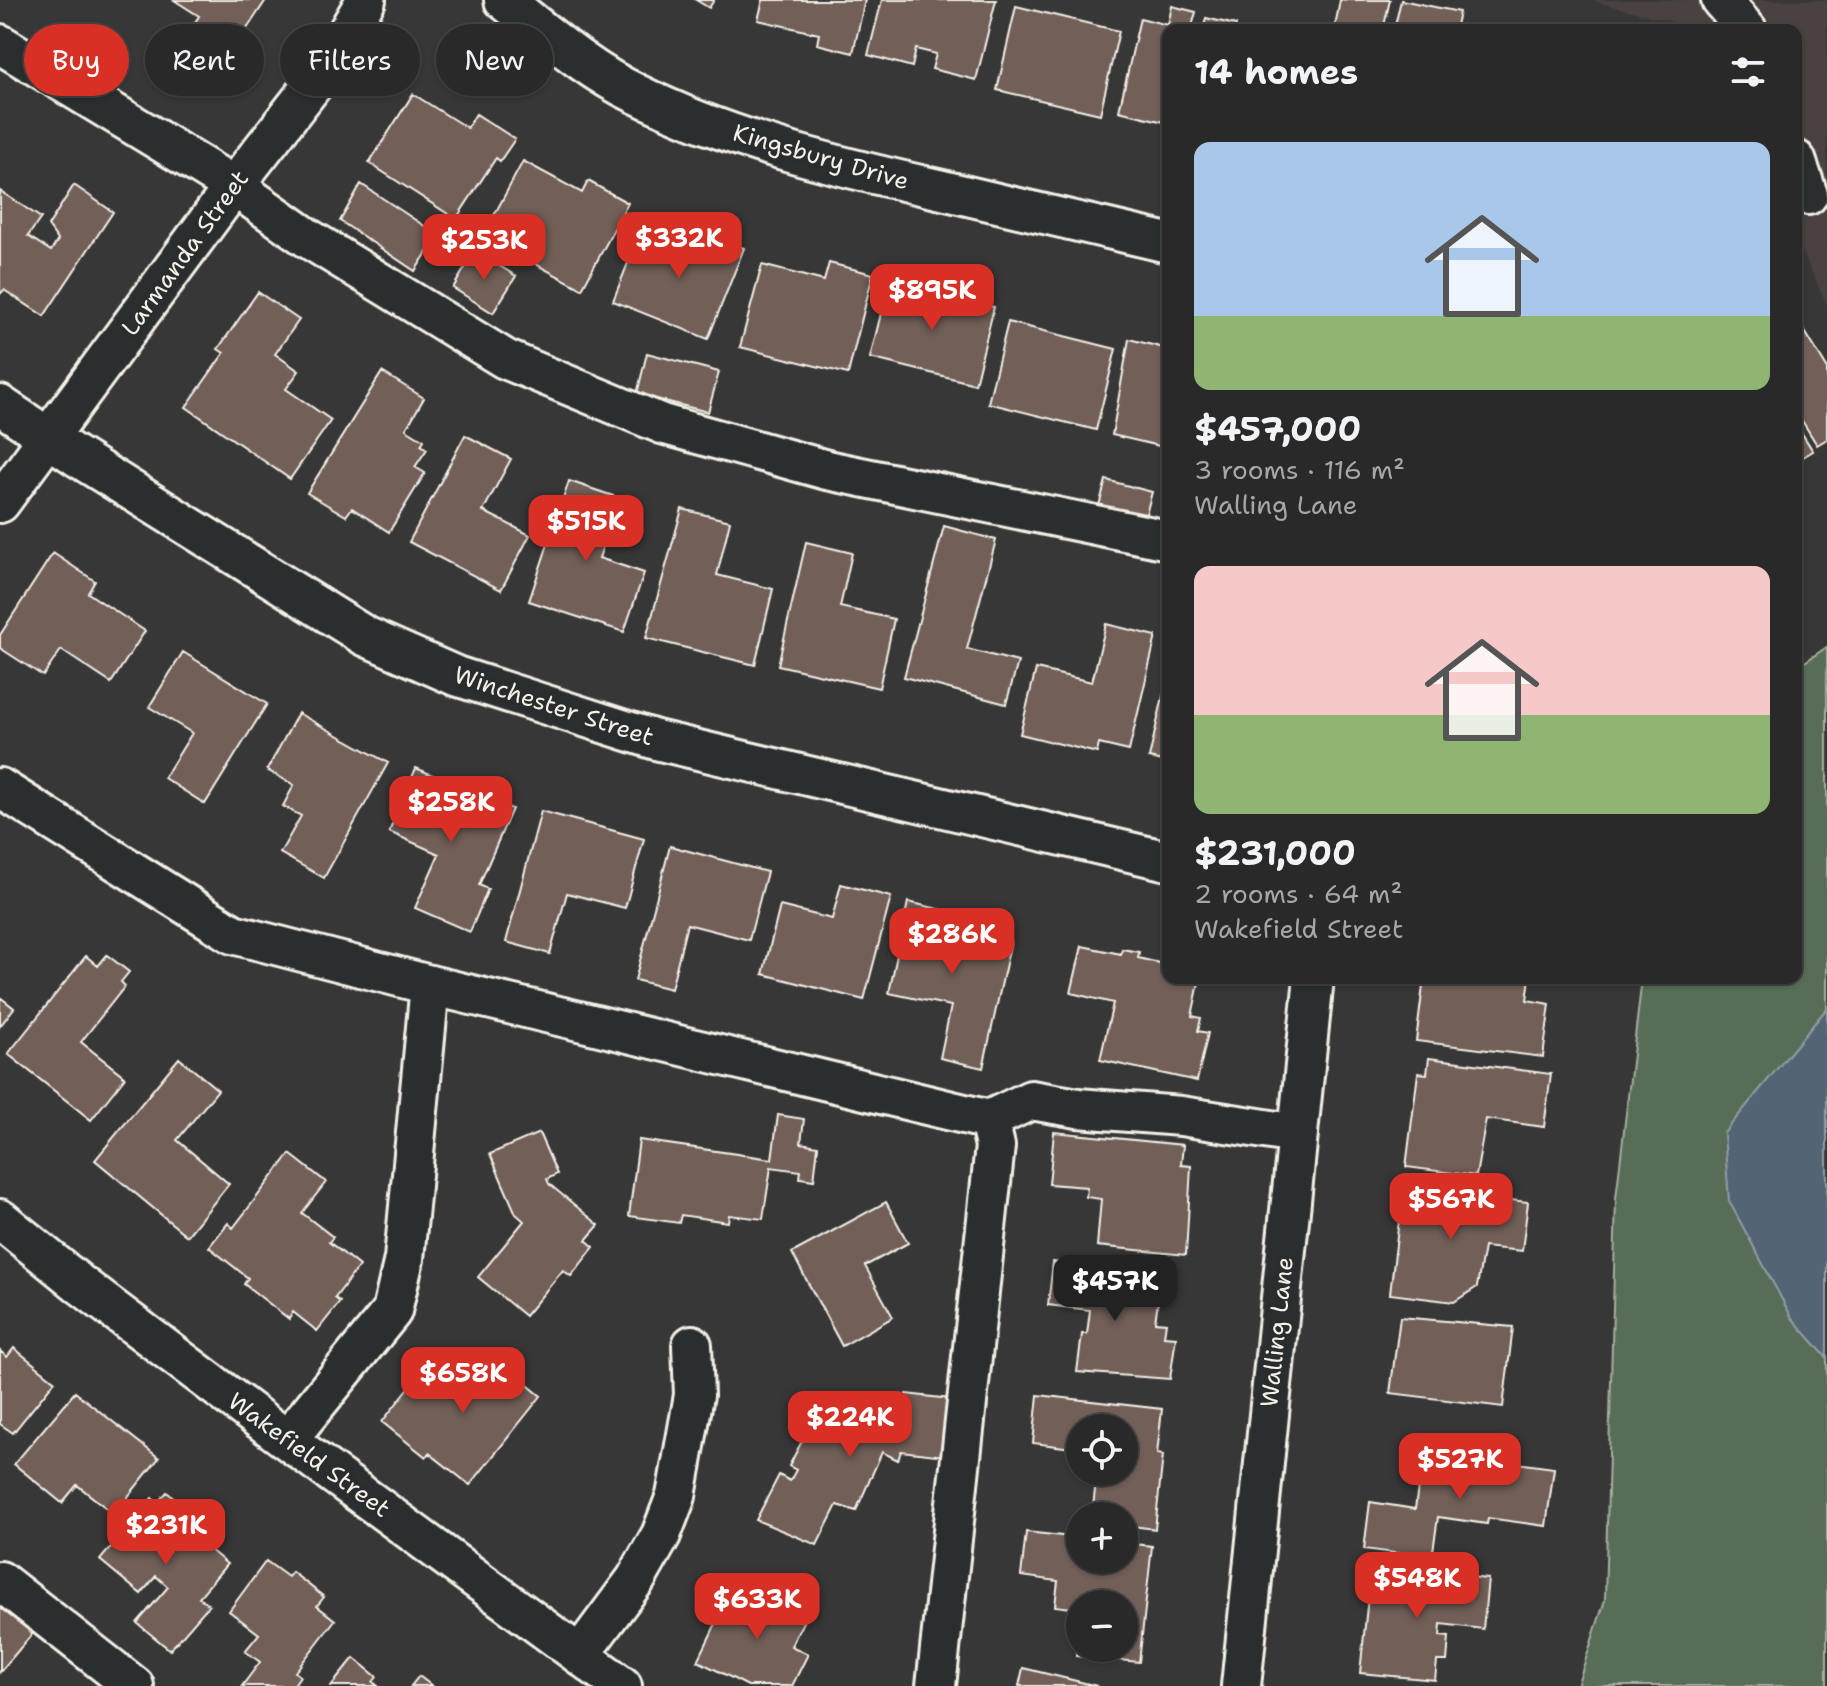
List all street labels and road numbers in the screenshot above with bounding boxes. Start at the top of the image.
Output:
street label: Kingsbury Drive [729,117,913,197]
street label: Larmanda Street [114,164,256,342]
street label: Winchester Street [450,659,658,753]
street label: Walling Lane [1253,1255,1301,1409]
street label: Wakefield Street [221,1385,397,1525]

